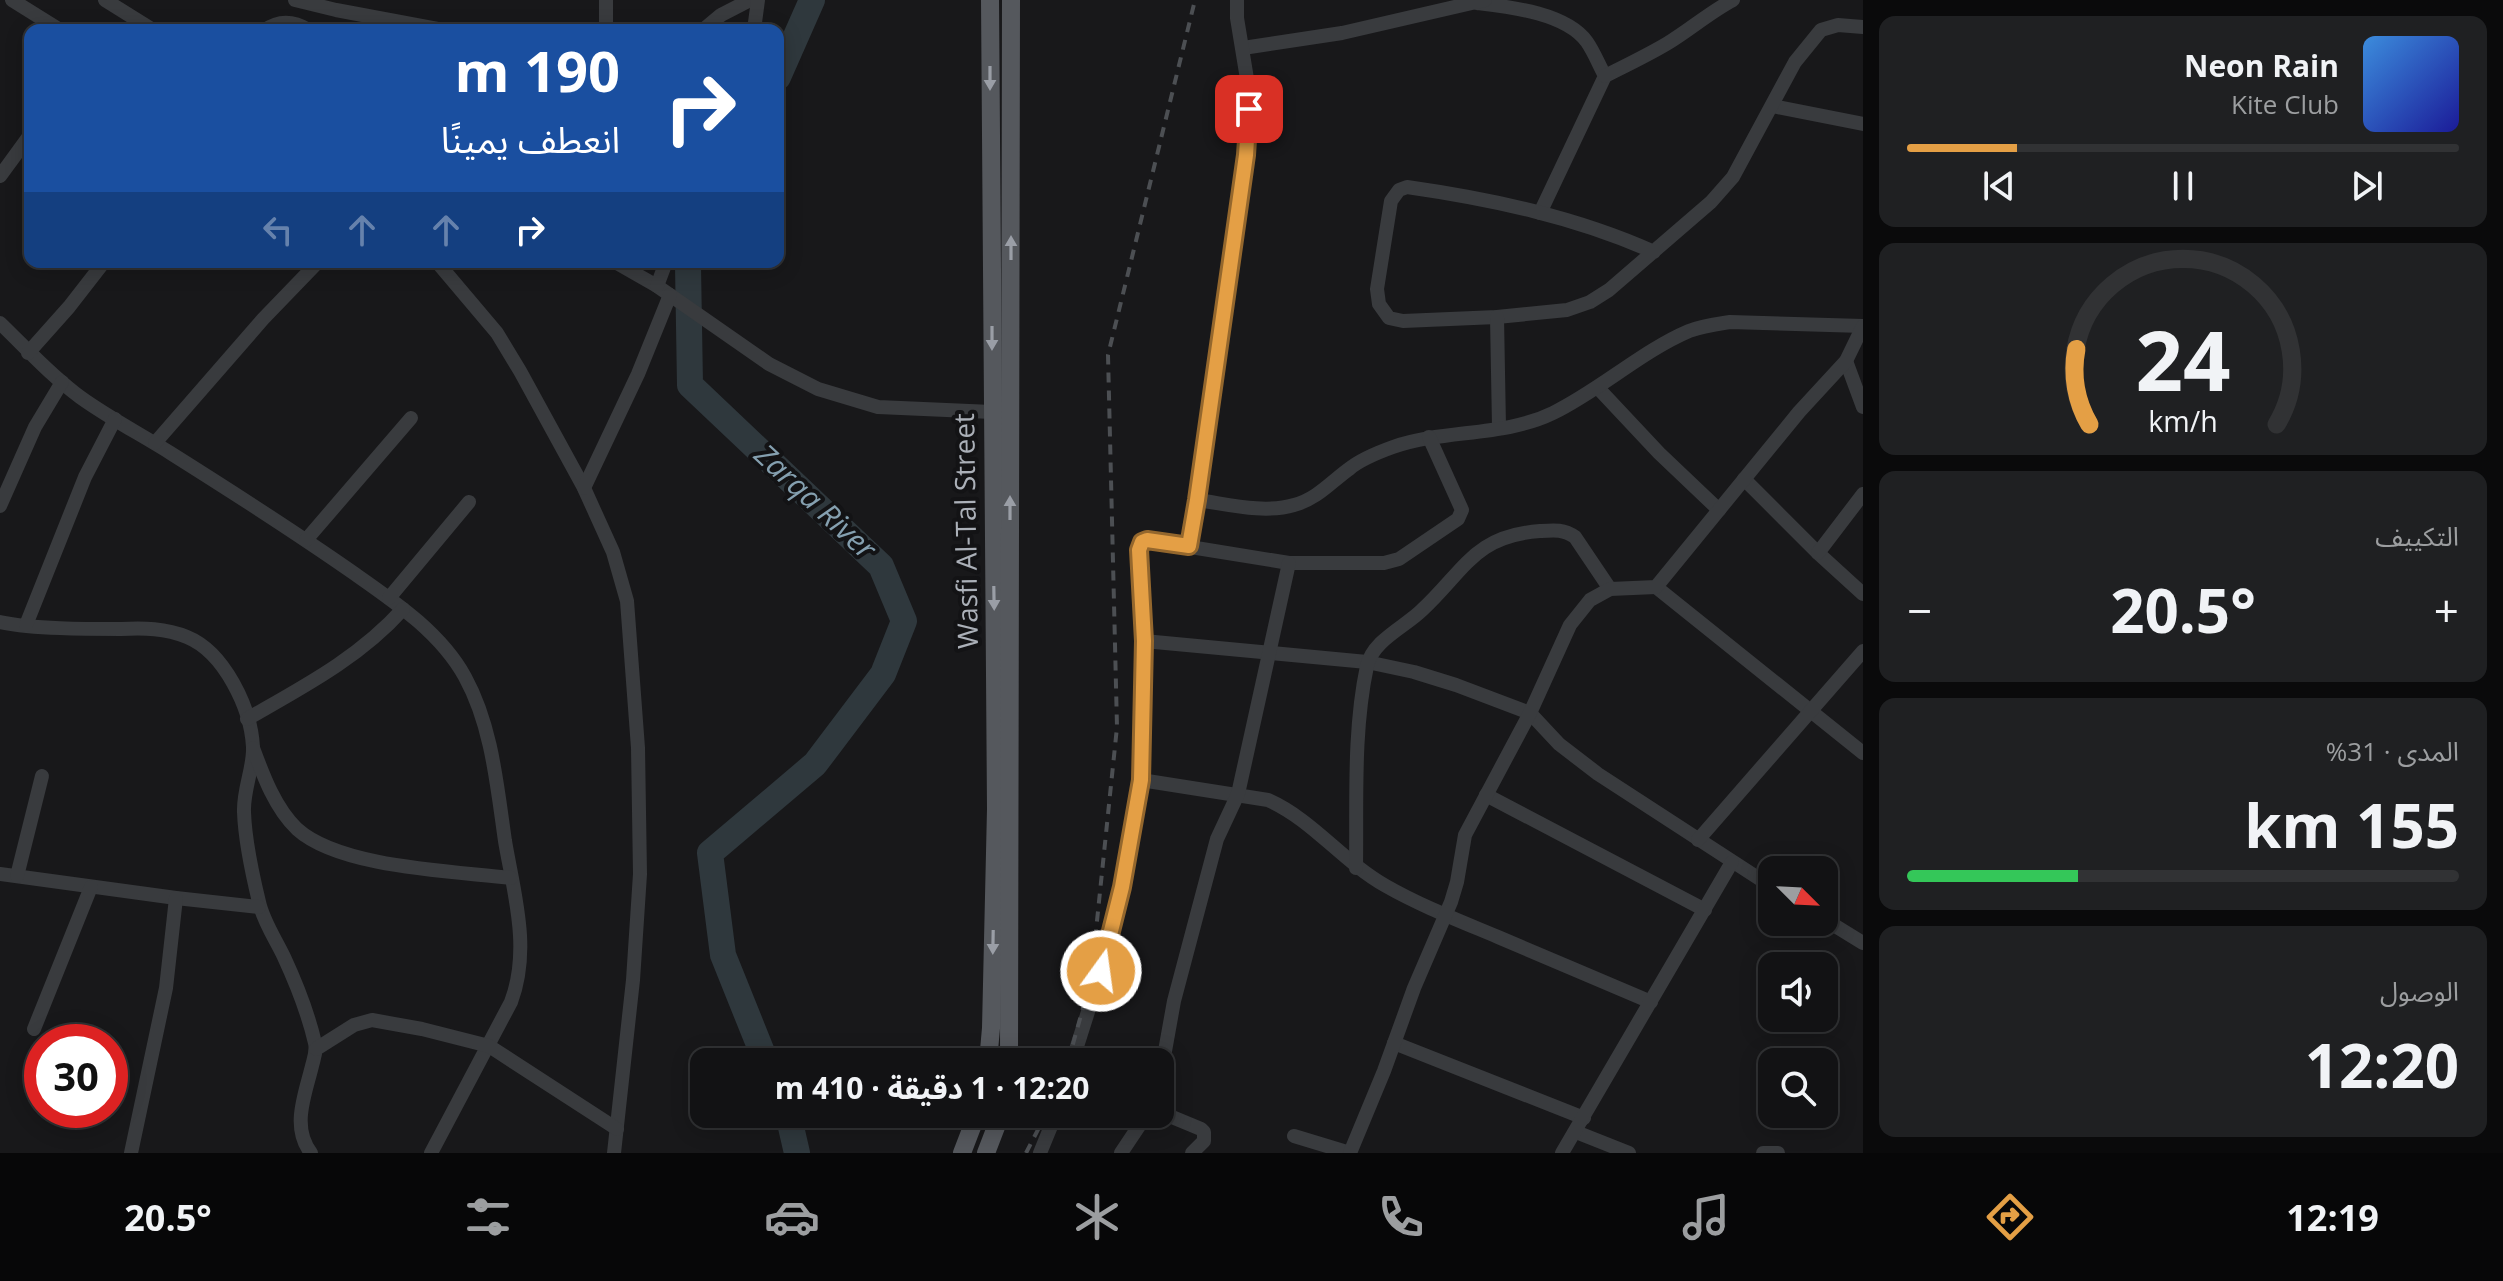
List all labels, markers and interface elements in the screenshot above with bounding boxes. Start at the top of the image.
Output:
text: 190 m [454,32,620,108]
text: Neon Rain [2184,45,2339,86]
icon: right [648,56,752,160]
one-way arrow [983,66,996,91]
pin [1215,75,1283,143]
text: Kite Club [2231,86,2339,122]
icon: arrive [1227,87,1271,131]
text: انعطف يمينًا [441,115,620,164]
icon: previous [1977,164,2021,208]
icon: pause [2161,164,2205,208]
icon: next [2345,164,2389,208]
icon: left [256,208,300,252]
icon: ahead [340,208,384,252]
icon: ahead [424,208,468,252]
icon: right [508,208,552,252]
one-way arrow [1005,235,1017,260]
text: 24 [2135,302,2231,415]
one-way arrow [986,326,998,351]
text: km/h [2148,401,2218,440]
street label: Wasfi Al-Tal Street [944,413,986,649]
water label: Zarqa River [746,433,886,569]
one-way arrow [1004,495,1017,520]
text: التكييف [2375,518,2459,554]
text: 20.5° [2110,569,2256,651]
text: − [1907,580,1932,640]
text: + [2434,580,2459,640]
one-way arrow [988,586,1000,611]
text: المدى · 31% [2326,733,2459,769]
text: 155 km [2244,784,2459,866]
north arrow [1758,856,1838,936]
map controls [1758,856,1838,1128]
position arrow [1059,929,1143,1013]
one-way arrow [987,930,1000,955]
button: sound [1758,952,1838,1032]
text: الوصول [2380,973,2459,1009]
speed limit sign: 30 [24,1024,128,1128]
text: 12:20 [2305,1024,2459,1106]
button: search [1758,1048,1838,1128]
text: 12:20 · 1 دقيقة · 410 m [775,1067,1089,1108]
icon: filters [460,1189,516,1245]
icon: car [764,1189,820,1245]
icon: climate [1069,1189,1125,1245]
icon: phone [1373,1189,1429,1245]
icon: music [1678,1189,1734,1245]
icon: directions [1982,1189,2038,1245]
text: 20.5° [124,1193,212,1242]
text: 12:19 [2286,1193,2379,1242]

